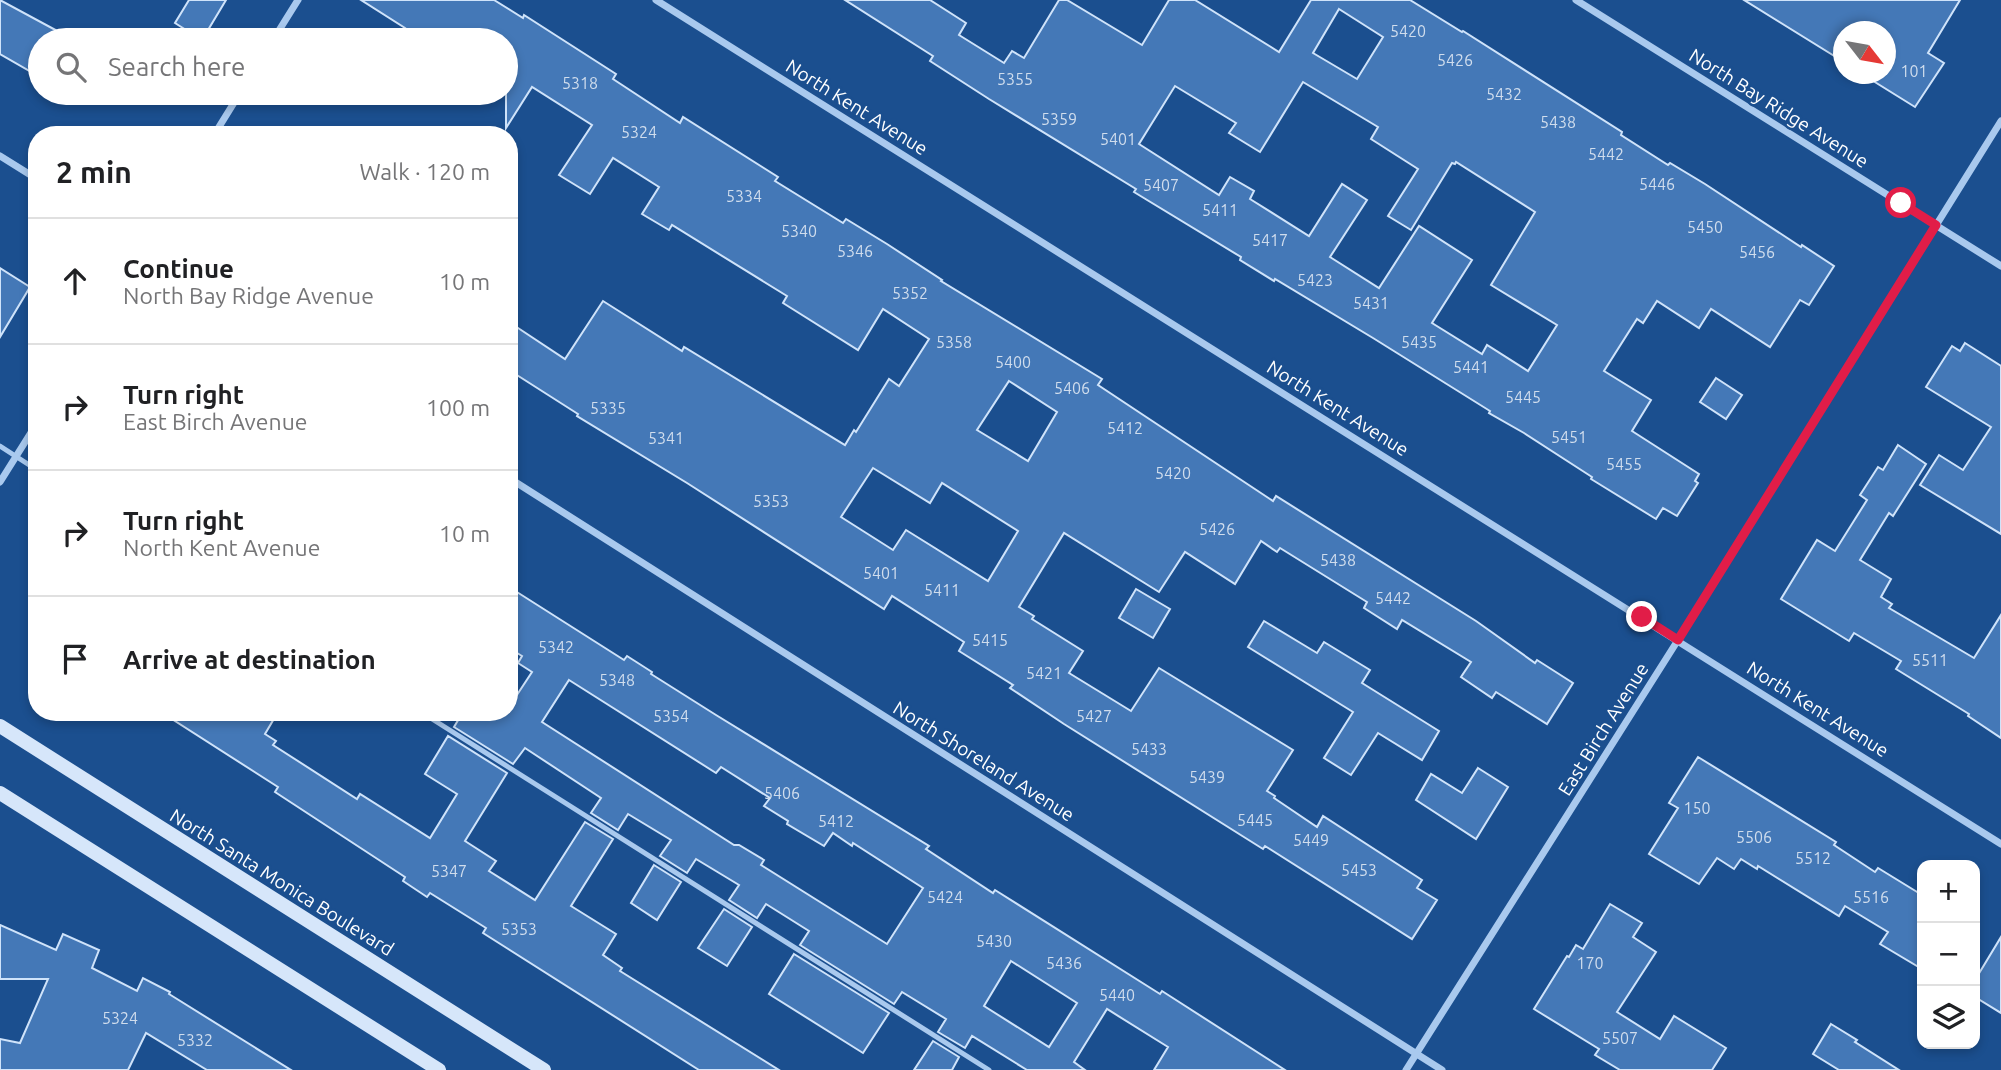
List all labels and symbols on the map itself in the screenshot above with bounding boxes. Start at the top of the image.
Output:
north arrow [1833,21,1896,84]
house number: 5420 [1390,22,1426,40]
street label: North Bay Ridge Avenue [1685,44,1873,172]
house number: 5426 [1437,51,1473,69]
street label: North Kent Avenue [782,54,932,160]
house number: 101 [1900,62,1928,80]
house number: 5355 [997,70,1033,88]
house number: 5318 [562,74,598,92]
house number: 5432 [1486,85,1522,103]
house number: 5359 [1041,110,1077,128]
house number: 5438 [1540,113,1576,131]
house number: 5324 [621,123,657,141]
house number: 5401 [1100,130,1136,148]
house number: 5442 [1588,145,1624,163]
house number: 5446 [1639,175,1675,193]
house number: 5407 [1143,176,1179,194]
house number: 5334 [726,187,762,205]
route start [1885,187,1916,218]
house number: 5411 [1202,201,1238,219]
house number: 5450 [1687,218,1723,236]
house number: 5340 [781,222,817,240]
house number: 5417 [1252,231,1288,249]
house number: 5346 [837,242,873,260]
house number: 5456 [1739,243,1775,261]
house number: 5423 [1297,271,1333,289]
house number: 5352 [892,284,928,302]
house number: 5431 [1353,294,1389,312]
house number: 5358 [936,333,972,351]
house number: 5435 [1401,333,1437,351]
house number: 5400 [995,353,1031,371]
street label: North Kent Avenue [1263,355,1413,461]
house number: 5441 [1453,358,1489,376]
house number: 5406 [1054,379,1090,397]
house number: 5445 [1505,388,1541,406]
house number: 5335 [590,399,626,417]
house number: 5412 [1107,419,1143,437]
house number: 5451 [1551,428,1587,446]
house number: 5341 [648,429,684,447]
house number: 5455 [1606,455,1642,473]
house number: 5420 [1155,464,1191,482]
house number: 5353 [753,492,789,510]
house number: 5426 [1199,520,1235,538]
house number: 5438 [1320,551,1356,569]
house number: 5401 [863,564,899,582]
house number: 5411 [924,581,960,599]
house number: 5442 [1375,589,1411,607]
route end [1626,601,1657,632]
house number: 5415 [972,631,1008,649]
house number: 5342 [538,638,574,656]
house number: 5511 [1912,651,1948,669]
street label: North Kent Avenue [1743,656,1893,762]
street label: East Birch Avenue [1553,659,1653,799]
house number: 5421 [1026,664,1062,682]
house number: 5348 [599,671,635,689]
street label: North Shoreland Avenue [889,696,1079,826]
house number: 5354 [653,707,689,725]
house number: 5427 [1076,707,1112,725]
house number: 5433 [1131,740,1167,758]
house number: 5439 [1189,768,1225,786]
house number: 5406 [764,784,800,802]
house number: 150 [1683,799,1711,817]
street label: North Santa Monica Boulevard [166,804,398,960]
house number: 5445 [1237,811,1273,829]
house number: 5412 [818,812,854,830]
house number: 5506 [1736,828,1772,846]
house number: 5449 [1293,831,1329,849]
house number: 5512 [1795,849,1831,867]
house number: 5453 [1341,861,1377,879]
house number: 5347 [431,862,467,880]
house number: 5424 [927,888,963,906]
house number: 5516 [1853,888,1889,906]
house number: 5353 [501,920,537,938]
house number: 5430 [976,932,1012,950]
house number: 5436 [1046,954,1082,972]
house number: 170 [1576,954,1604,972]
house number: 5440 [1099,986,1135,1004]
house number: 5324 [102,1009,138,1027]
house number: 5507 [1602,1029,1638,1047]
house number: 5332 [177,1031,213,1049]

